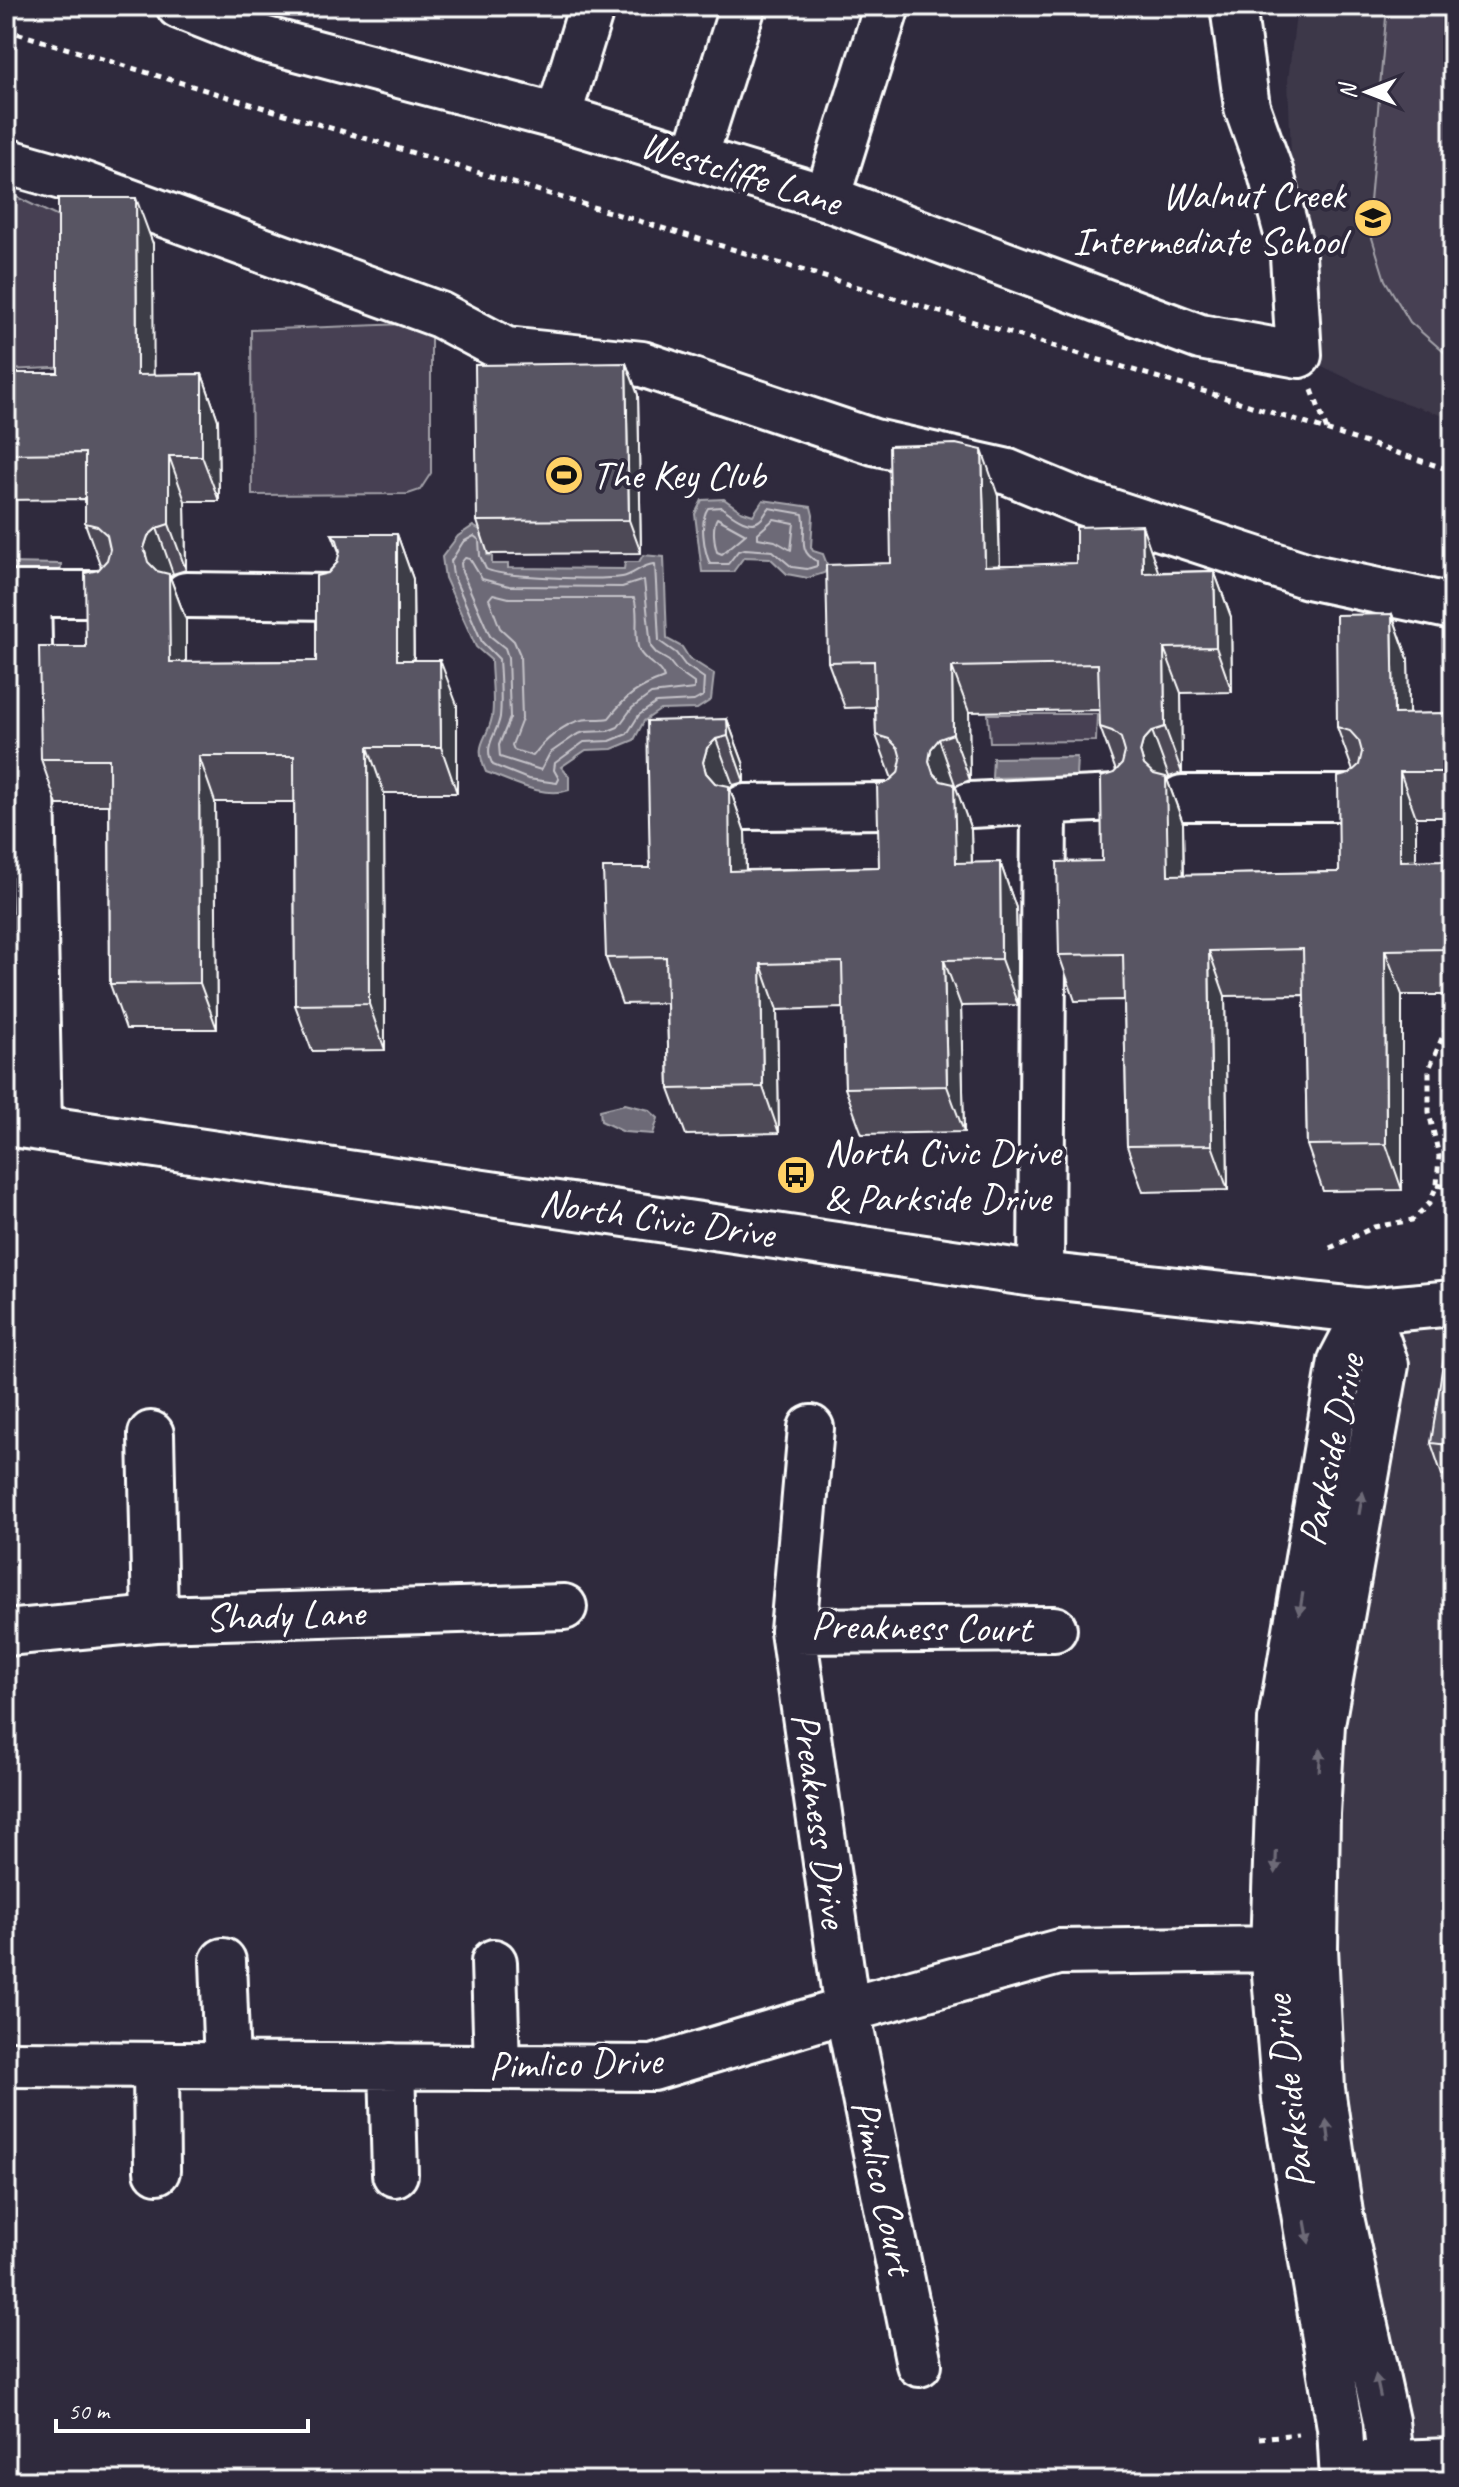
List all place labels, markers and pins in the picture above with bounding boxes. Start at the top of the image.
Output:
place label: Walnut Creek Intermediate School [1073,170,1351,266]
school or university icon: Walnut Creek Intermediate School [1352,197,1394,239]
place label: The Key Club [592,450,768,500]
sports icon: The Key Club [543,454,585,496]
place label: North Civic Drive & Parkside Drive [824,1127,1063,1223]
bus stop icon: North Civic Drive & Parkside Drive [775,1154,817,1196]

